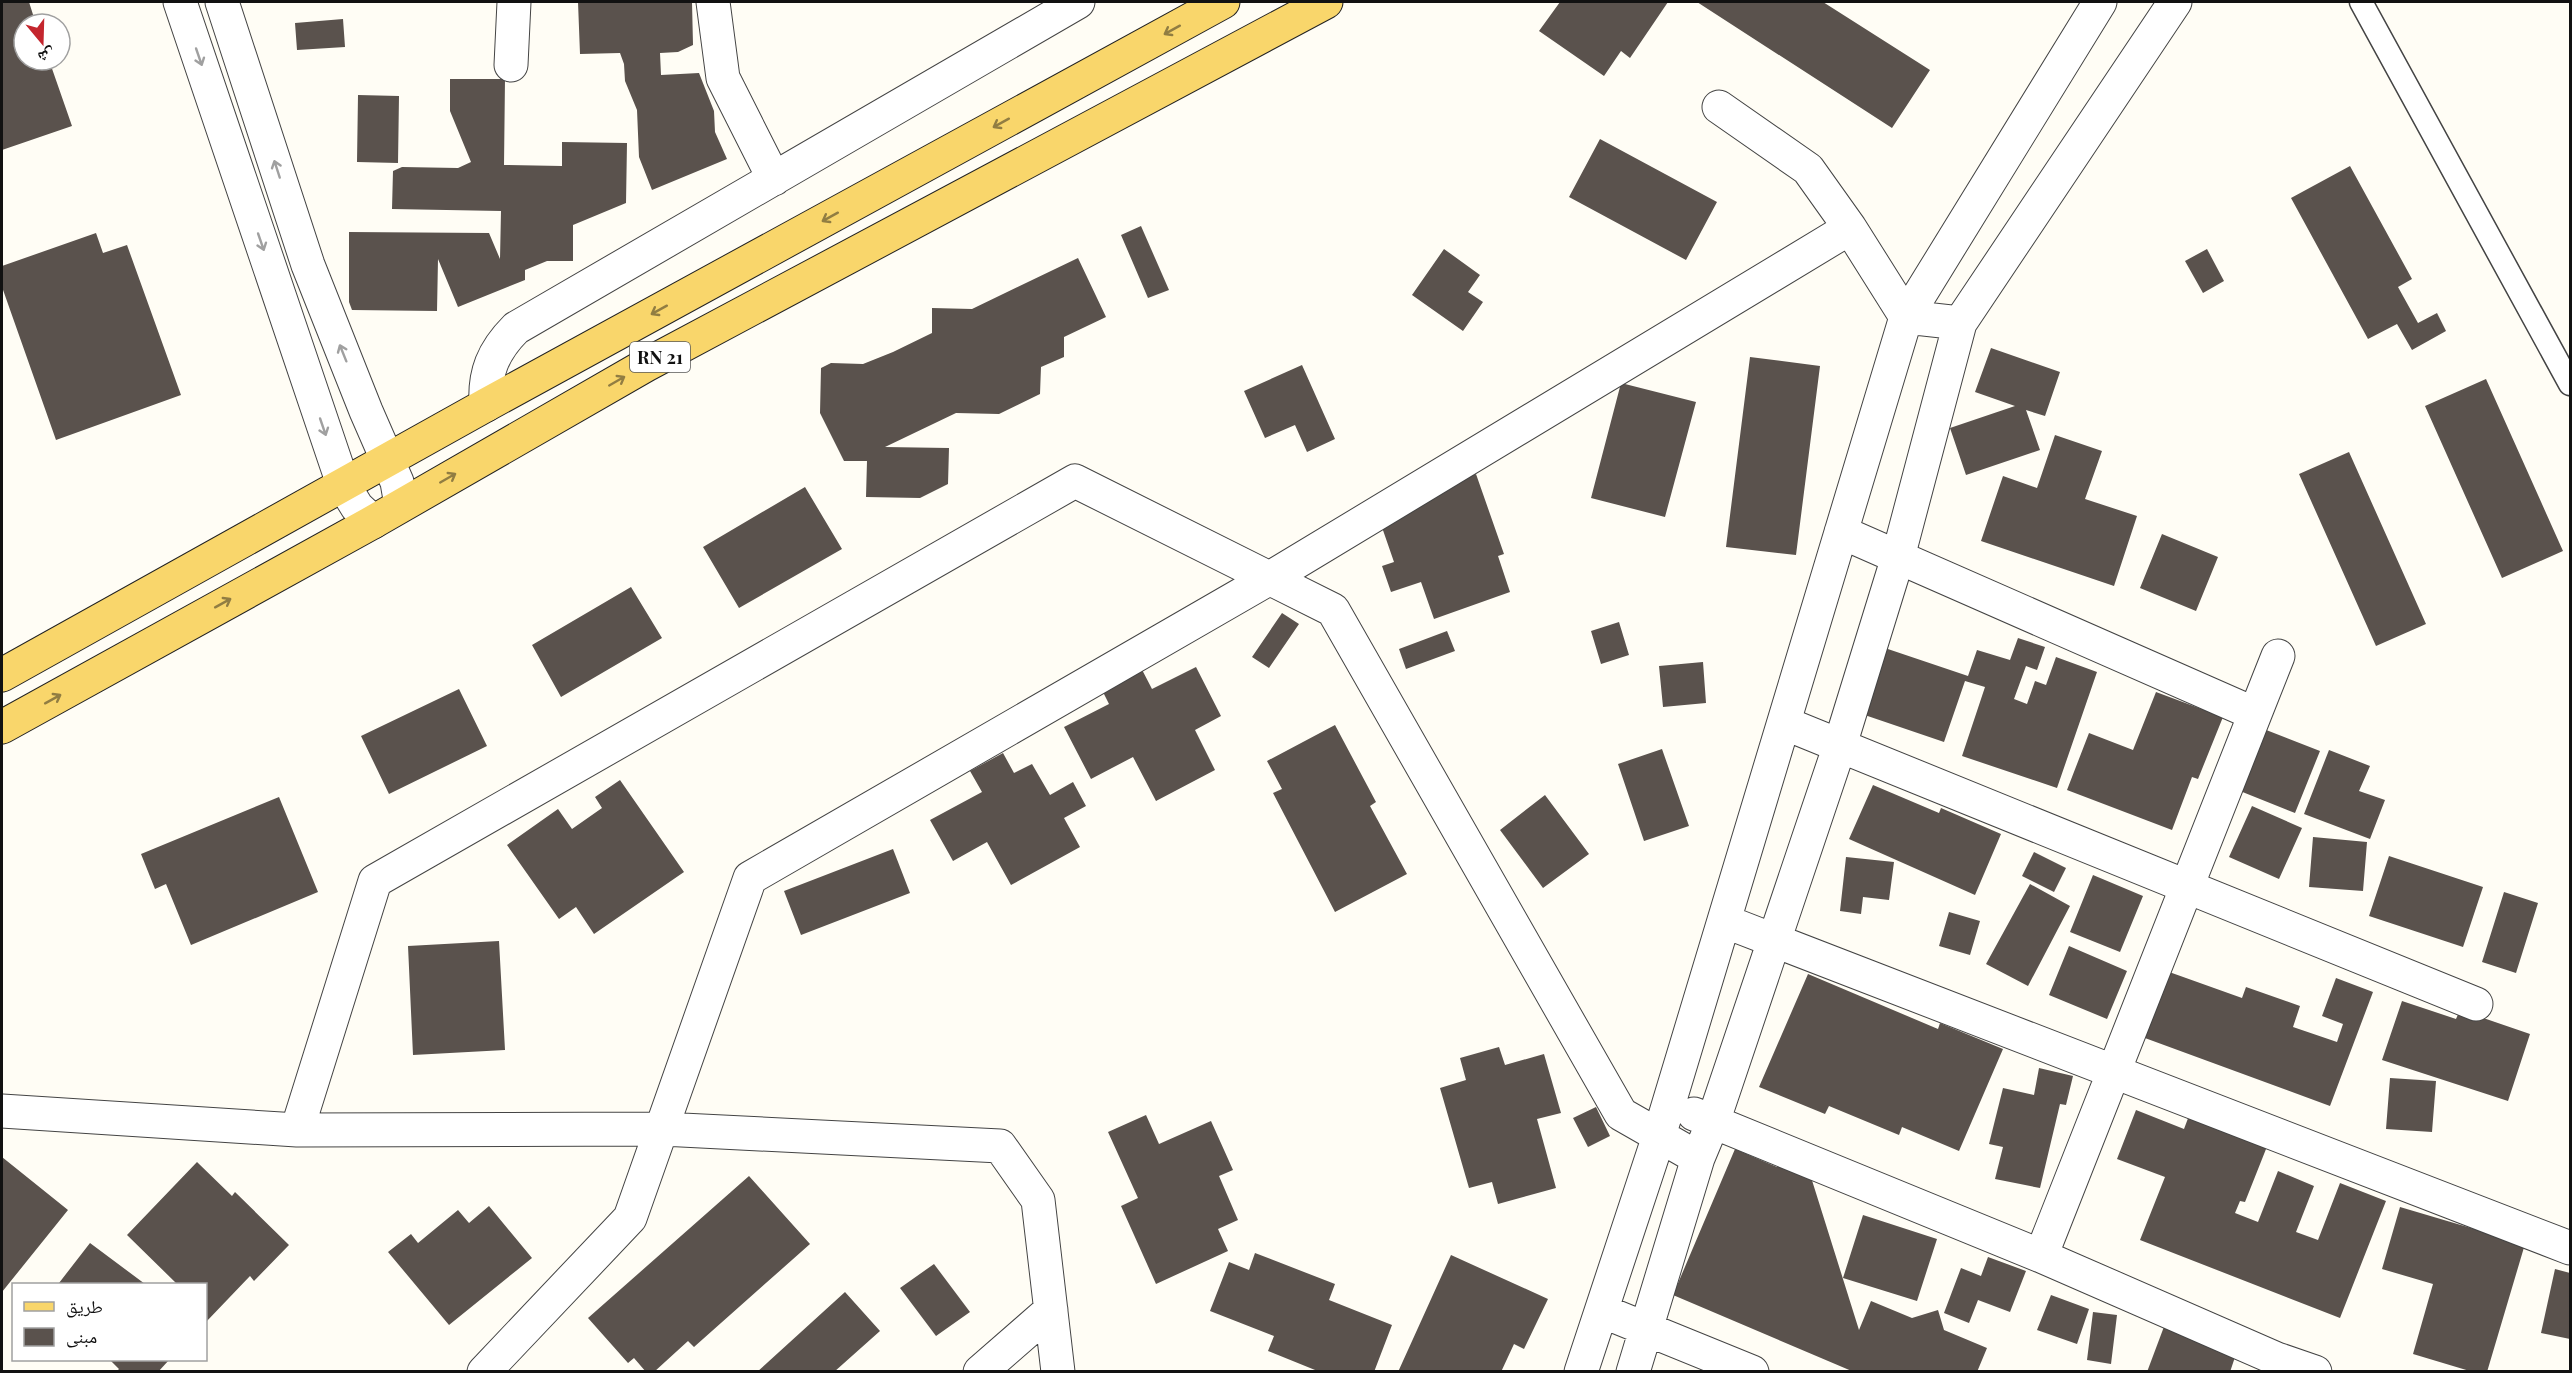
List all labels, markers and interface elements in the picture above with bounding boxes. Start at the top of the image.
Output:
north arrow [12,12,72,72]
one-way arrow [1164,24,1181,36]
text: ش [36,44,58,69]
one-way arrow [194,47,205,66]
one-way arrow [993,117,1010,129]
one-way arrow [271,160,282,179]
one-way arrow [821,212,839,223]
one-way arrow [256,232,267,251]
one-way arrow [650,305,668,316]
road number: RN 21 [630,342,690,372]
one-way arrow [337,344,348,362]
one-way arrow [608,375,625,387]
one-way arrow [318,417,329,436]
one-way arrow [439,472,456,484]
one-way arrow [214,597,231,609]
one-way arrow [43,693,61,704]
legend [12,1283,207,1361]
text: طريق [66,1294,103,1318]
text: مبنى [66,1324,97,1348]

